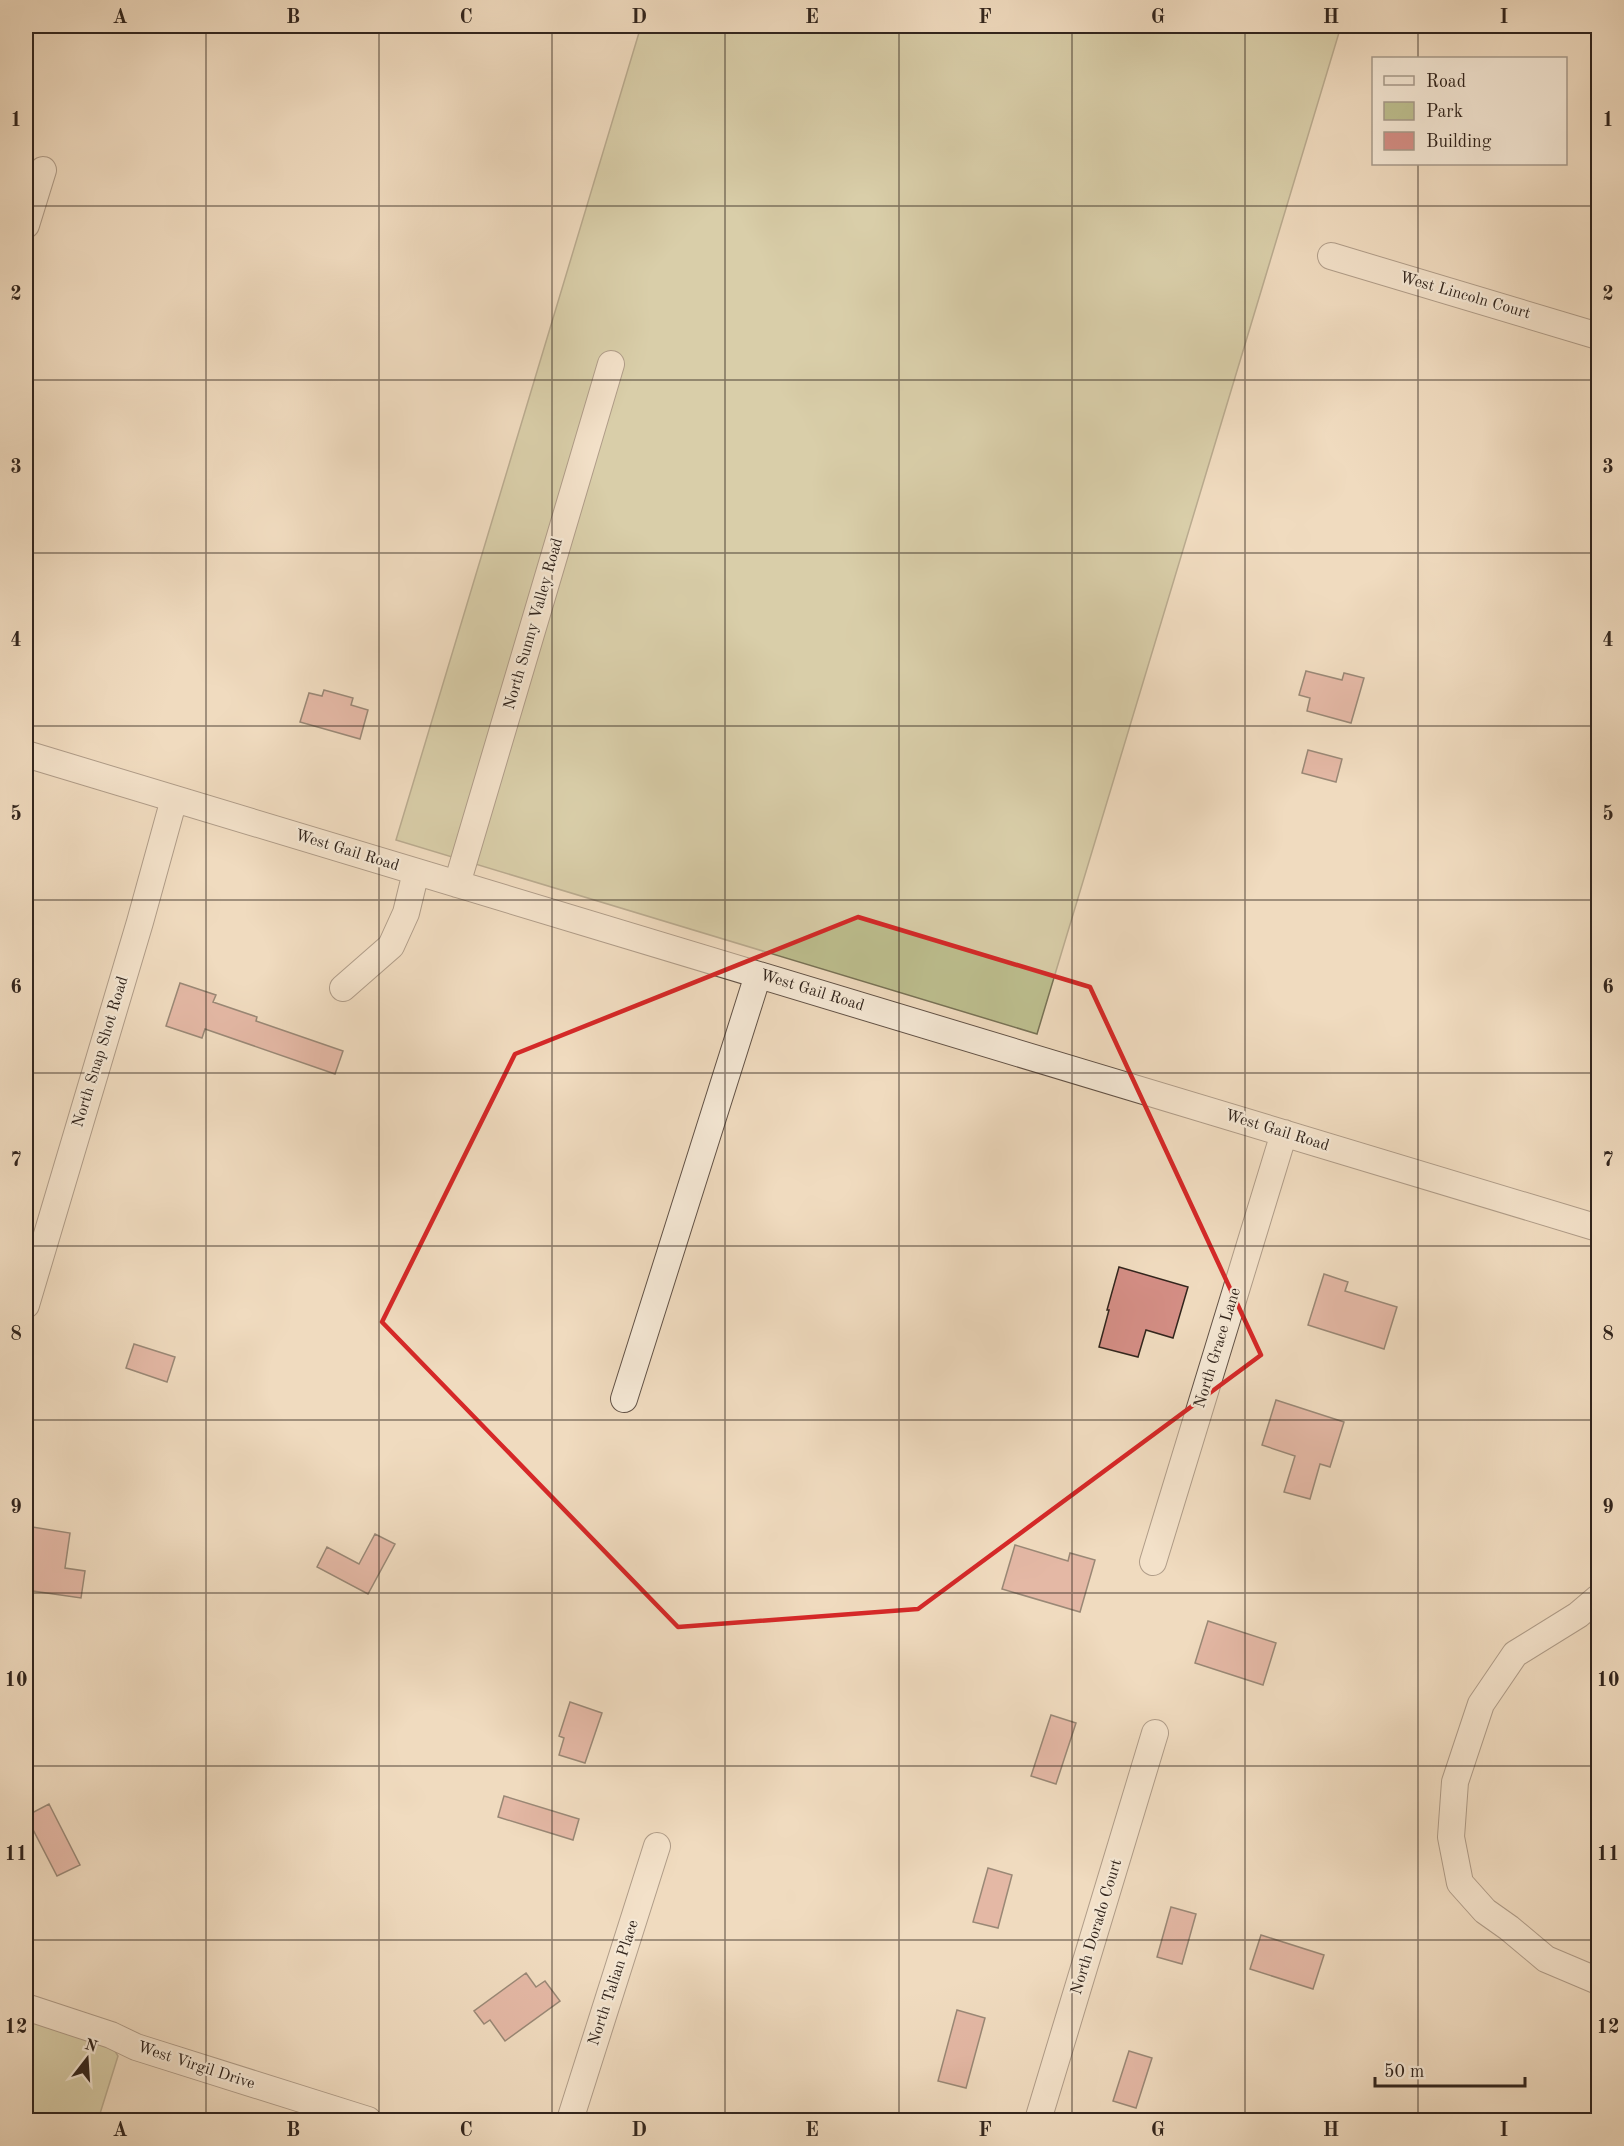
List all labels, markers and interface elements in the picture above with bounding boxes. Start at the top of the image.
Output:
text: A [112,8,128,28]
text: B [286,8,300,28]
text: C [459,8,473,28]
text: D [631,8,647,28]
text: E [805,8,819,28]
text: F [978,8,992,28]
text: G [1151,8,1165,28]
text: H [1323,8,1339,28]
text: I [1500,8,1508,28]
legend [1372,57,1567,165]
text: Road [1426,73,1466,91]
text: Park [1426,103,1463,121]
text: 1 [10,111,22,131]
text: 1 [1602,111,1614,131]
text: Building [1426,133,1492,151]
street label: West Lincoln Court [1398,270,1533,322]
text: 2 [10,285,22,305]
text: 2 [1602,285,1614,305]
text: 3 [10,458,22,478]
text: 3 [1602,458,1614,478]
street label: North Sunny Valley Road [502,536,566,712]
text: 4 [10,631,22,651]
text: 4 [1602,631,1614,651]
text: 5 [10,804,22,825]
text: 5 [1602,804,1614,825]
street label: West Gail Road [293,828,401,874]
street label: West Gail Road [758,968,866,1014]
street label: North Snap Shot Road [70,975,132,1129]
text: 6 [10,978,22,998]
text: 6 [1602,978,1614,998]
street label: West Gail Road [1223,1108,1331,1154]
text: 7 [10,1151,22,1171]
text: 7 [1602,1151,1614,1171]
street label: North Grace Lane [1192,1286,1244,1410]
text: 8 [10,1325,22,1345]
text: 8 [1602,1325,1614,1345]
text: 9 [10,1498,22,1518]
text: 9 [1602,1498,1614,1518]
text: 10 [4,1671,28,1691]
text: 10 [1596,1671,1620,1691]
text: 11 [4,1845,28,1865]
text: 11 [1596,1845,1620,1865]
street label: North Dorado Court [1069,1857,1125,1997]
street label: North Talian Place [586,1918,642,2048]
text: 12 [4,2018,28,2038]
text: 12 [1596,2018,1620,2038]
north arrow [57,2029,117,2089]
text: N [83,2037,100,2056]
street label: West Virgil Drive [135,2039,257,2093]
scale bar [1375,2050,1525,2088]
text: 50 m [1384,2063,1424,2081]
text: A [112,2121,128,2141]
text: B [286,2121,300,2141]
text: C [459,2121,473,2141]
text: D [631,2121,647,2141]
text: E [805,2121,819,2141]
text: F [978,2121,992,2141]
text: G [1151,2121,1165,2141]
text: H [1323,2121,1339,2141]
text: I [1500,2121,1508,2141]

